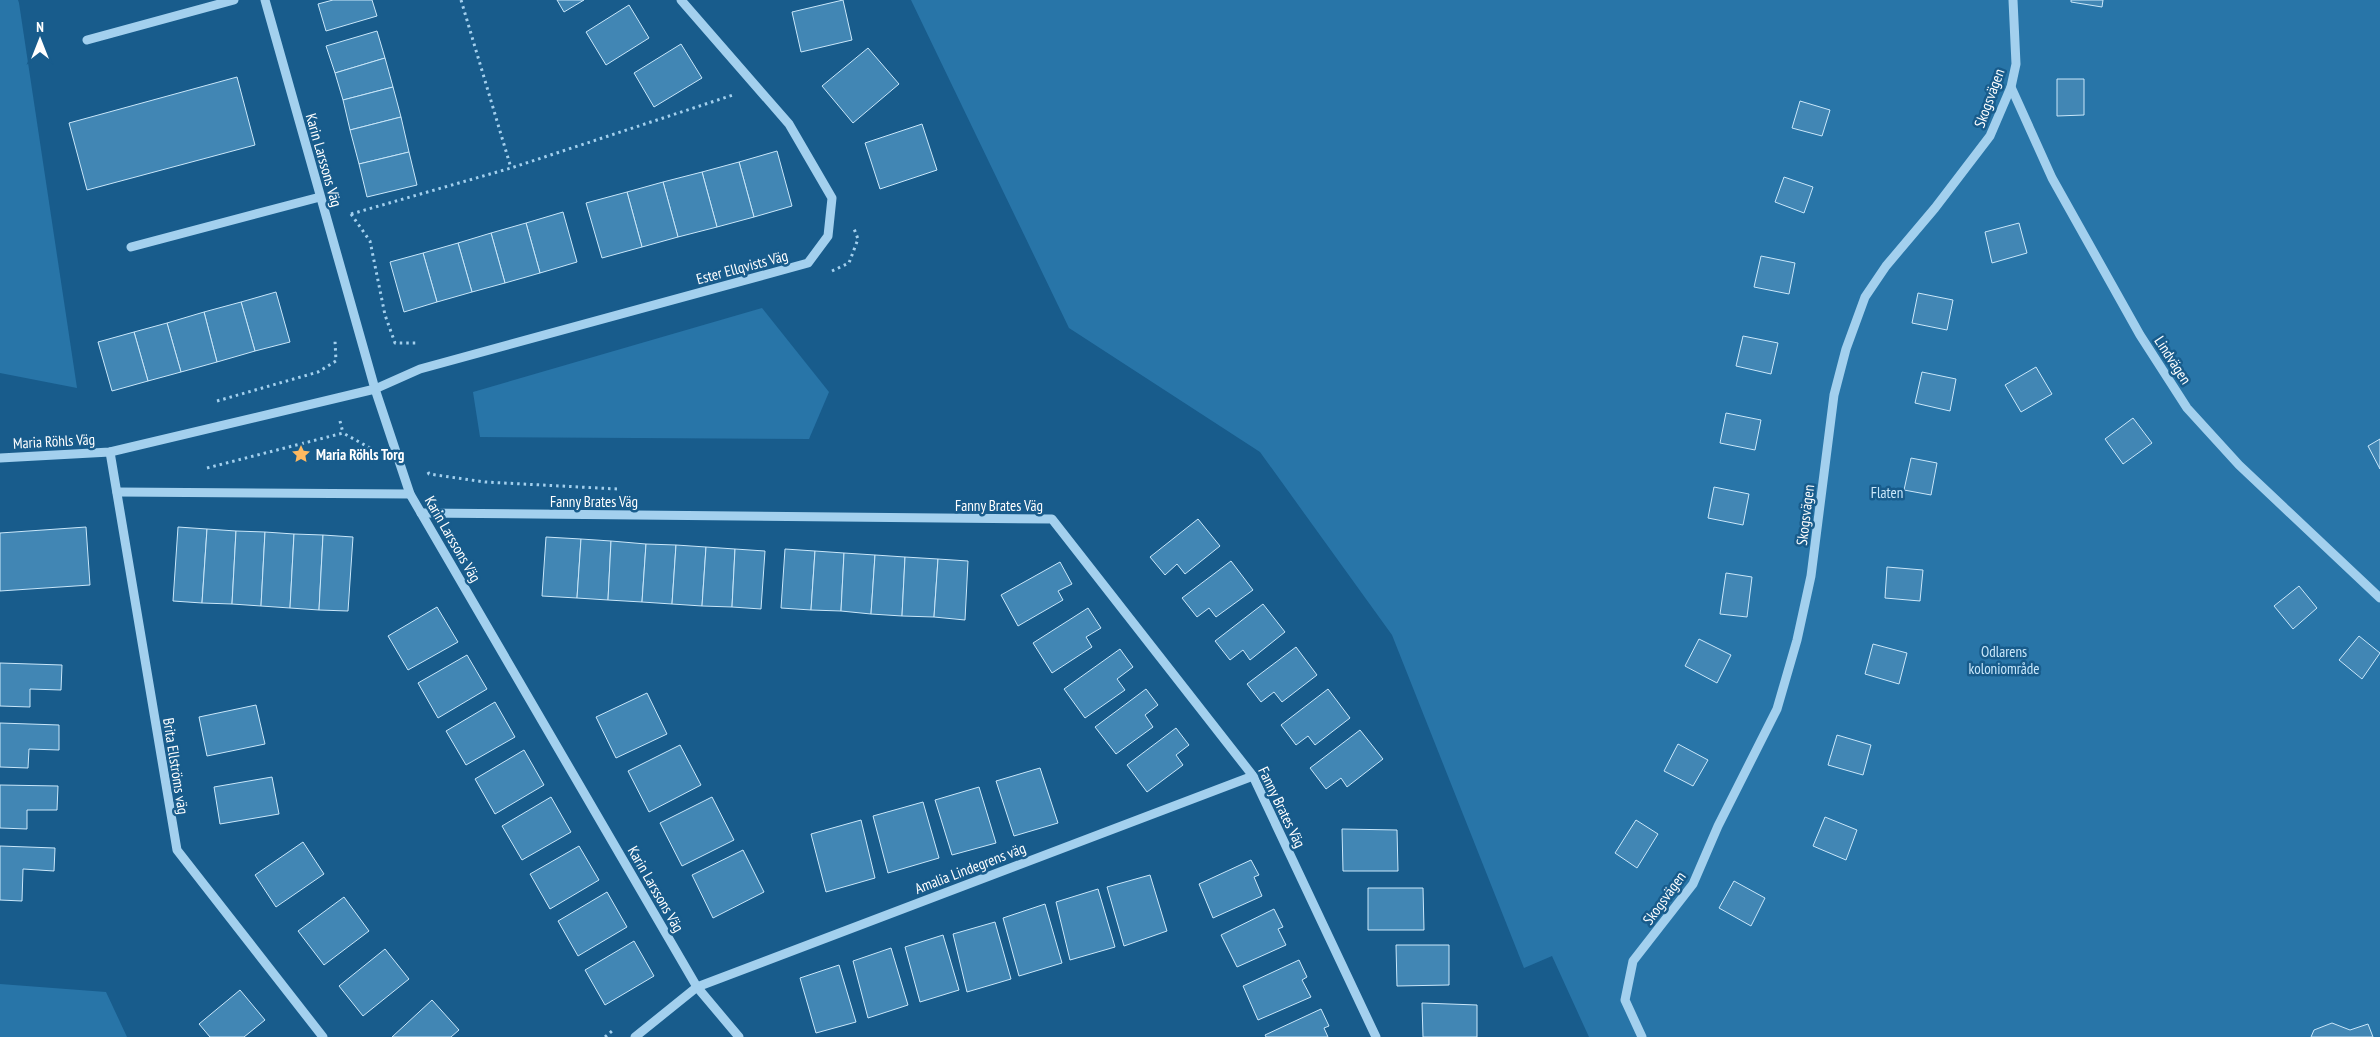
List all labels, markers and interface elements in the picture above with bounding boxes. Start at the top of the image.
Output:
north arrow [15,15,65,65]
text: N [36,18,44,36]
street label: Skogsvägen [1970,66,2008,130]
street label: Karin Larssons Väg [302,111,346,209]
street label: Ester Ellqvists Väg [694,246,790,288]
street label: Lindvägen [2150,332,2196,388]
street label: Maria Röhls Väg [13,429,95,453]
place icon: Maria Röhls Torg [290,443,312,465]
place label: Maria Röhls Torg [316,445,405,464]
street label: Skogsvägen [1792,483,1818,547]
park label: Flaten [1871,483,1903,502]
street label: Fanny Brates Väg [550,492,638,511]
street label: Karin Larssons Väg [421,493,485,585]
street label: Fanny Brates Väg [955,496,1043,515]
park label: Odlarens koloniområde [1968,642,2040,678]
street label: Brita Ellströms väg [159,717,193,815]
street label: Fanny Brates Väg [1254,763,1310,851]
street label: Amalia Lindegrens väg [912,838,1028,898]
street label: Karin Larssons Väg [624,843,688,935]
street label: Skogsvägen [1638,868,1690,928]

